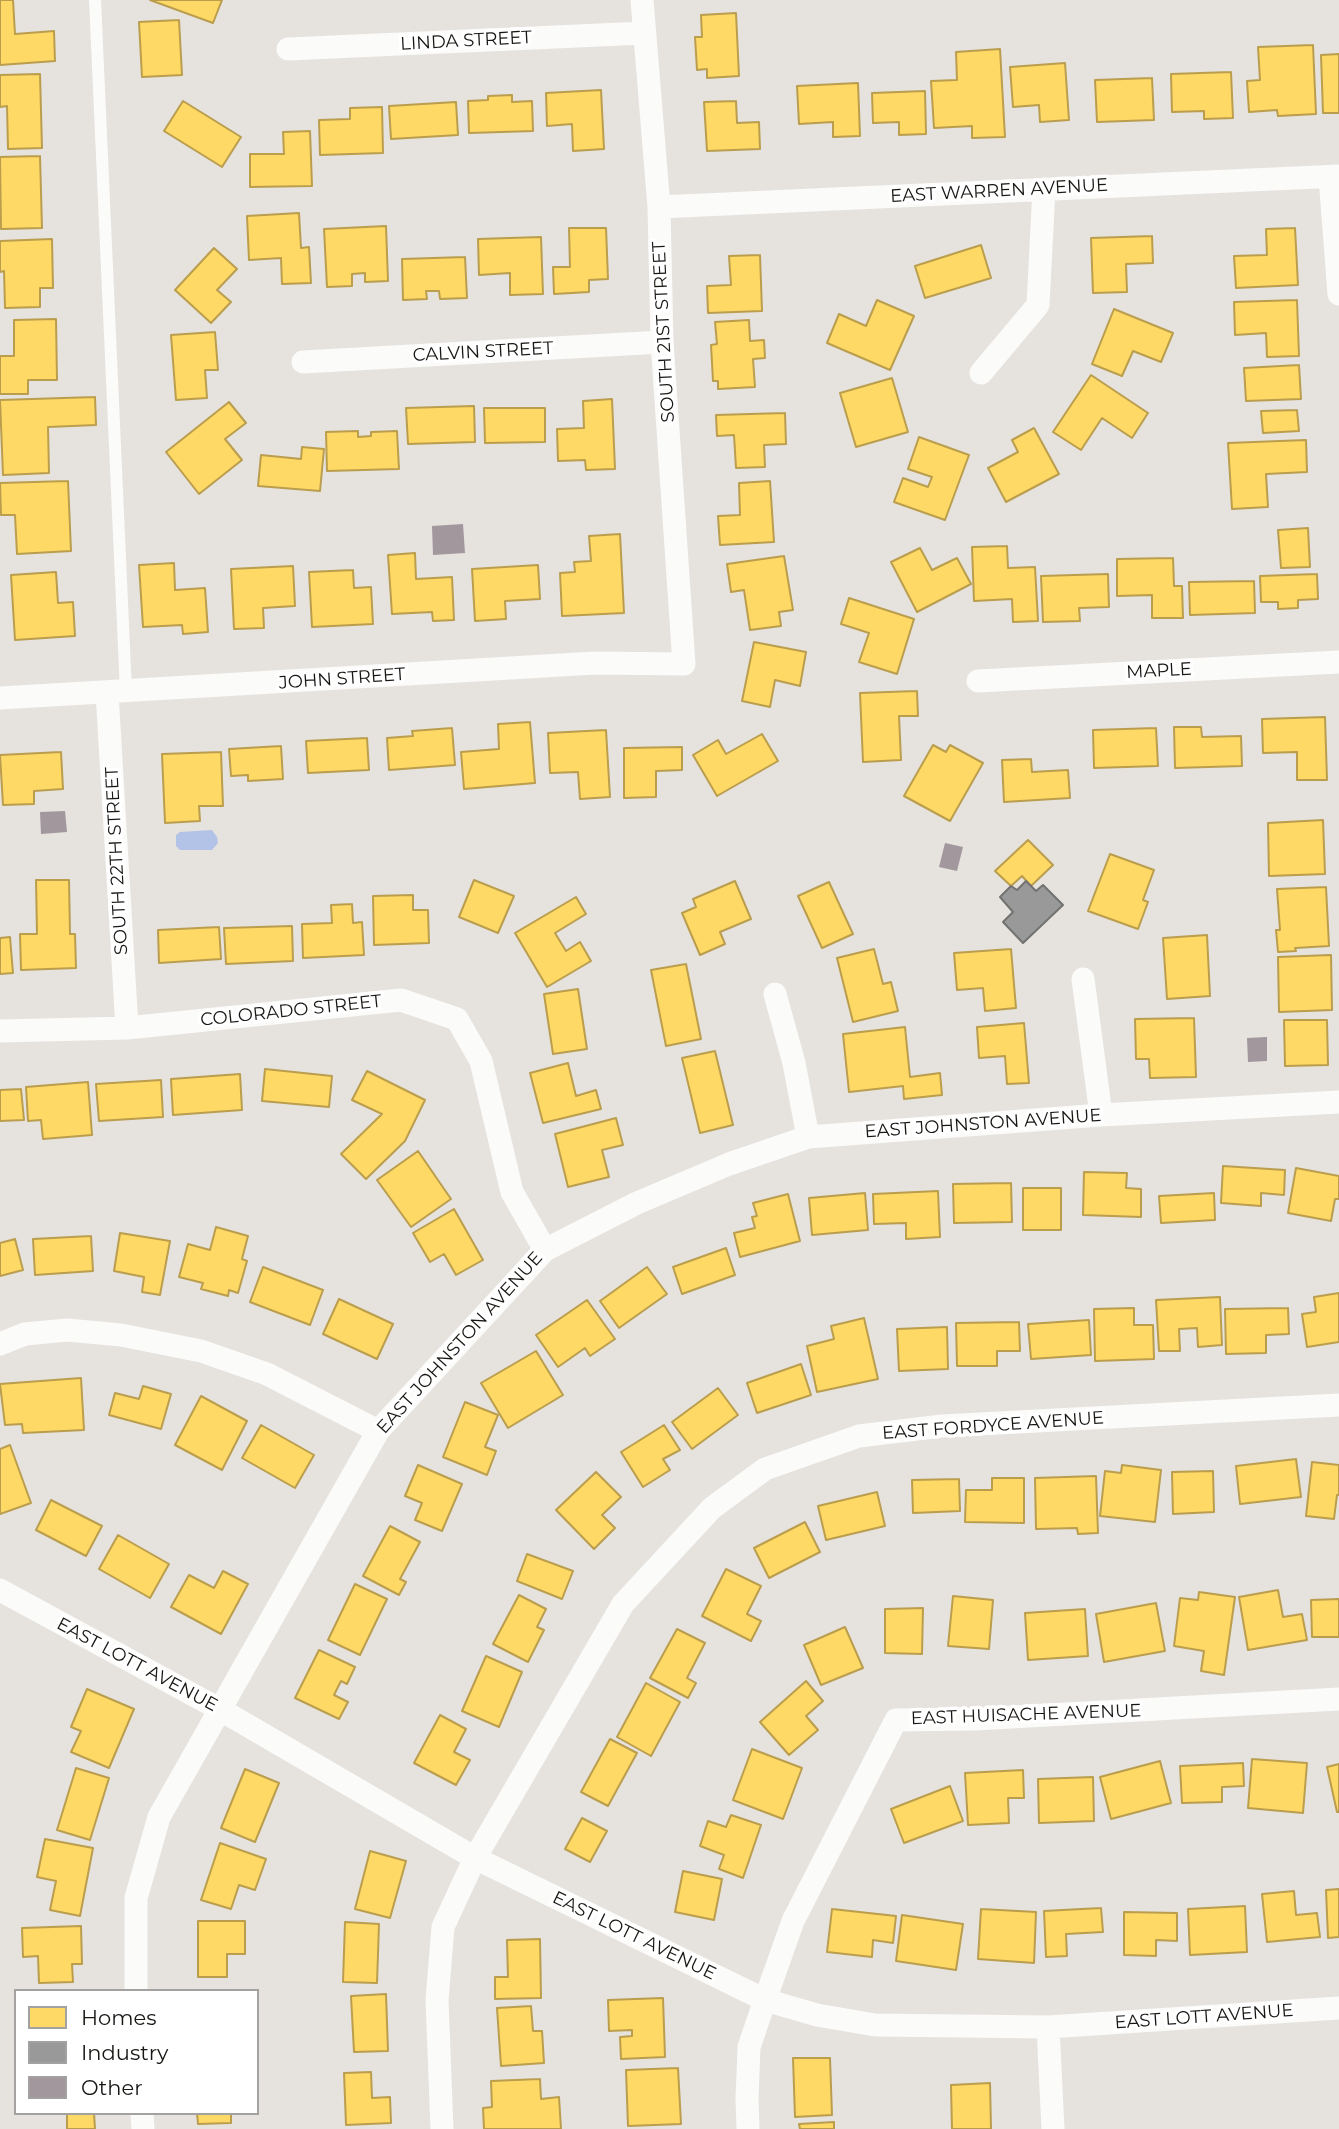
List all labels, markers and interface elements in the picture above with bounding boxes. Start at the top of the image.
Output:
street label: LINDA STREET [400,27,532,55]
street label: EAST WARREN AVENUE [890,175,1108,207]
street label: SOUTH 21ST STREET [648,241,680,423]
street label: CALVIN STREET [412,338,554,366]
street label: MAPLE [1126,659,1192,683]
street label: JOHN STREET [278,664,406,694]
street label: SOUTH 22TH STREET [101,766,133,956]
street label: COLORADO STREET [199,991,383,1031]
street label: EAST JOHNSTON AVENUE [864,1105,1102,1143]
street label: EAST JOHNSTON AVENUE [373,1248,547,1438]
street label: EAST FORDYCE AVENUE [881,1407,1105,1445]
street label: EAST LOTT AVENUE [53,1613,221,1717]
street label: EAST HUISACHE AVENUE [910,1700,1142,1730]
street label: EAST LOTT AVENUE [549,1887,719,1985]
legend [14,1989,259,2115]
street label: EAST LOTT AVENUE [1114,2000,1294,2034]
text: Homes [81,2005,156,2030]
text: Industry [81,2040,168,2065]
text: Other [81,2075,143,2100]

